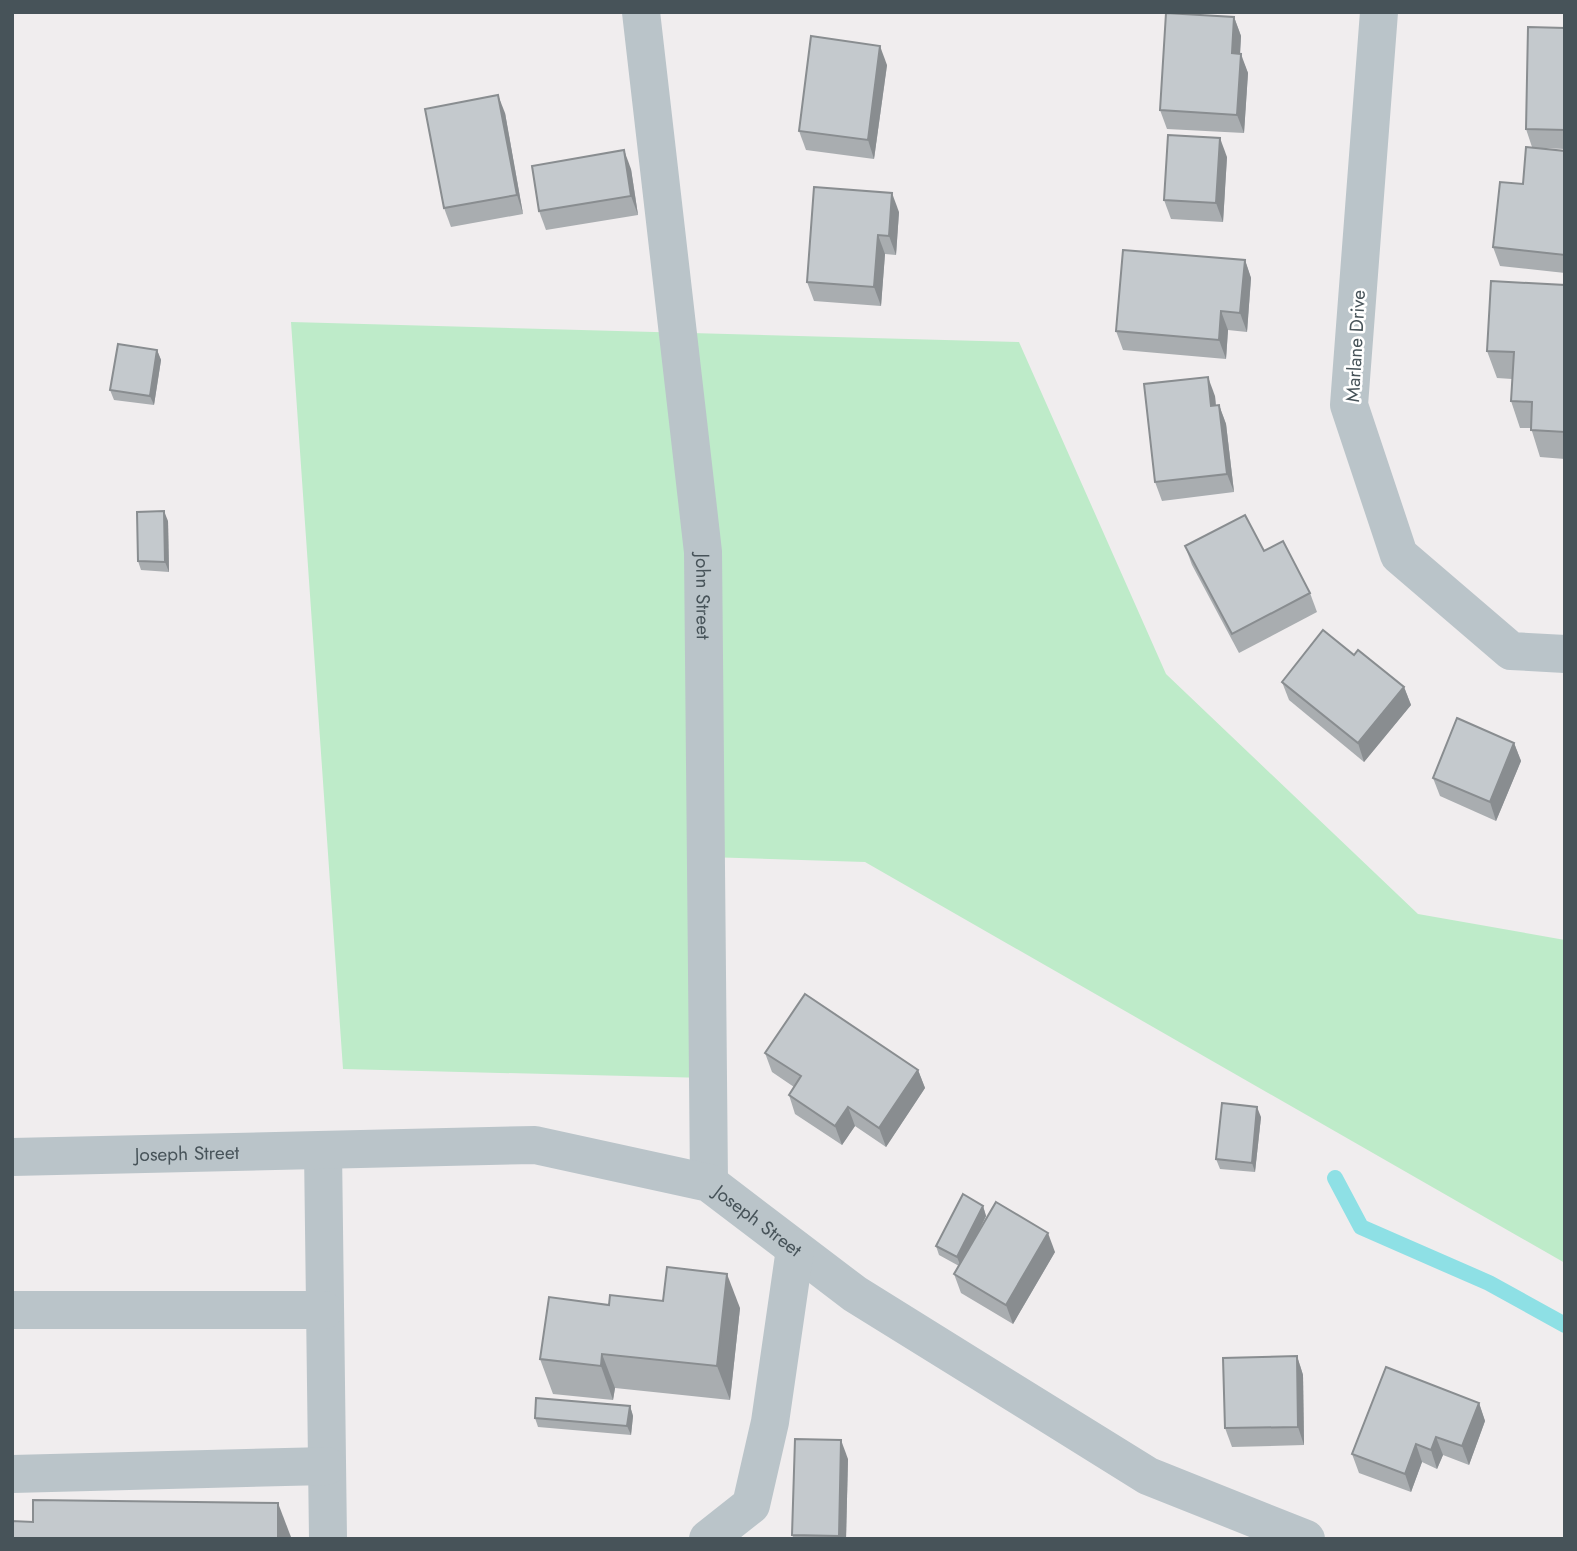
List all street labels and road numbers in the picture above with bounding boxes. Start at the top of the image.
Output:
street label: Marlane Drive [1339,289,1372,403]
street label: John Street [689,550,717,640]
street label: Joseph Street [132,1139,240,1168]
street label: Joseph Street [706,1177,808,1263]

